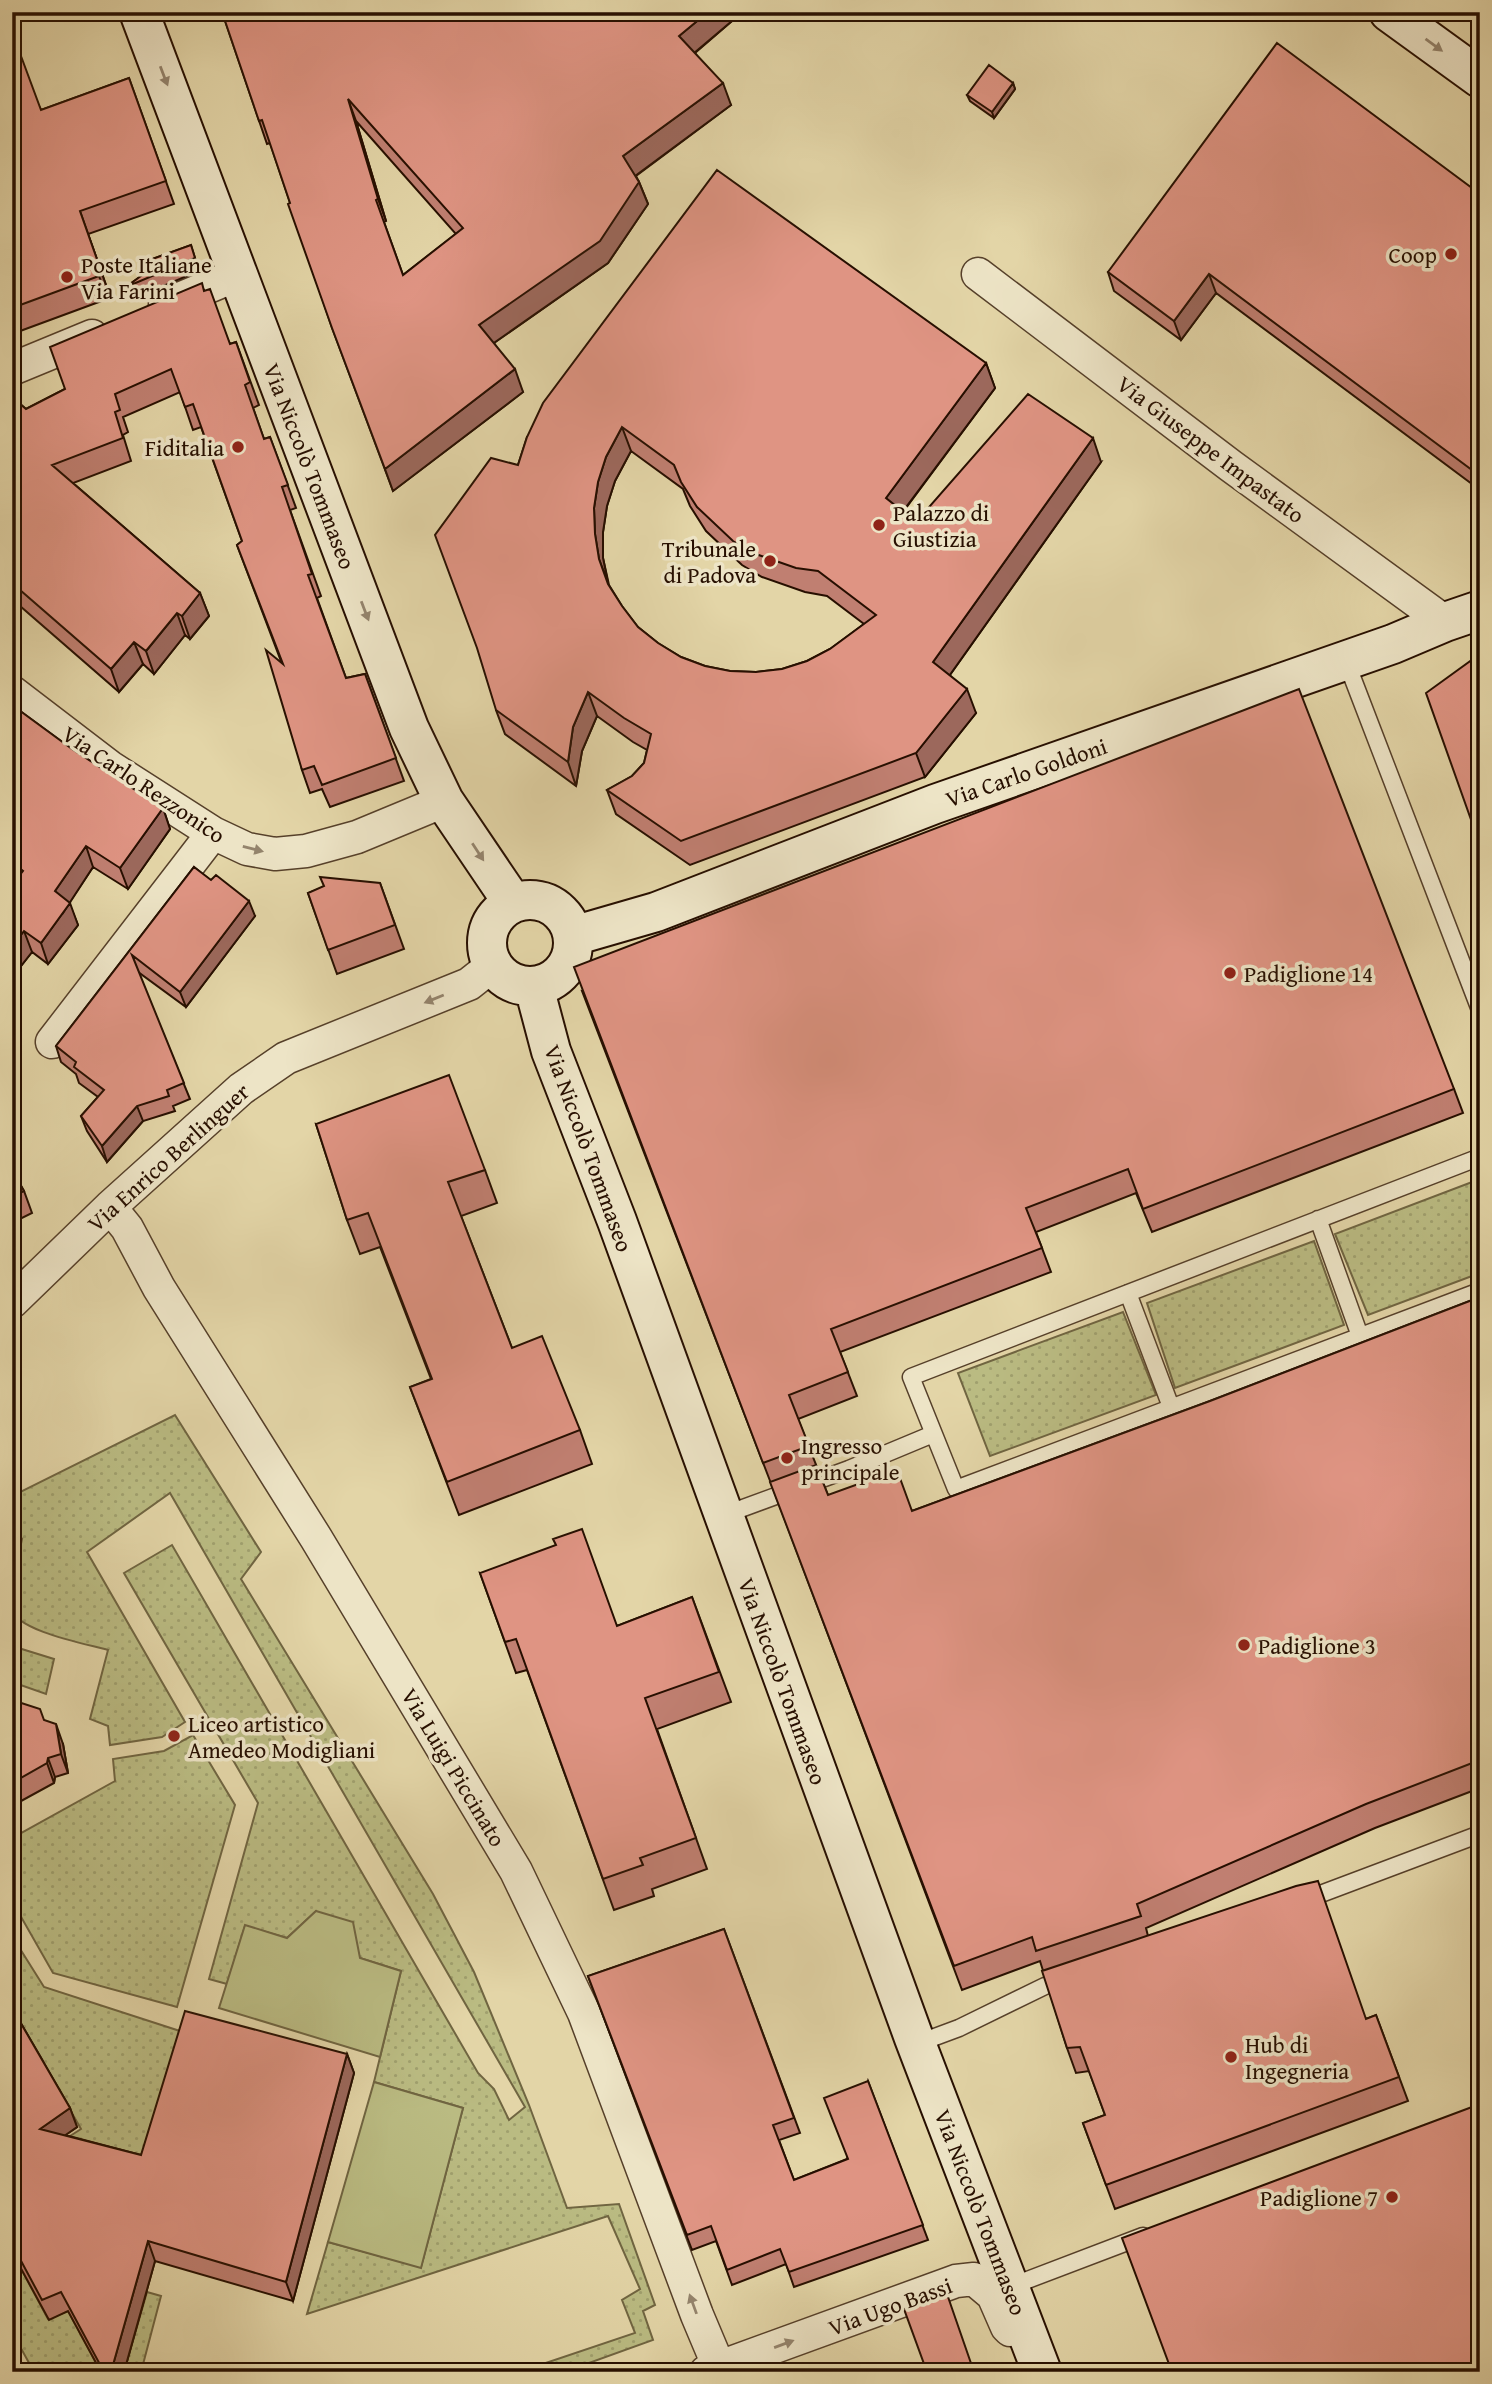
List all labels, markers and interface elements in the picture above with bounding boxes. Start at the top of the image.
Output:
one-way arrow [1425,38,1443,53]
one-way arrow [158,66,169,87]
place label: Coop [1389,238,1437,271]
marker: Coop [1443,246,1459,262]
place label: Poste Italiane Via Farini [81,248,212,307]
marker: Poste Italiane Via Farini [59,269,75,285]
street label: Via Niccolò Tommaseo [256,358,364,574]
street label: Via Giuseppe Impastato [1110,367,1312,531]
place label: Fiditalia [145,431,224,464]
marker: Fiditalia [230,439,246,455]
place label: Palazzo di Giustizia [893,496,989,555]
marker: Palazzo di Giustizia [871,517,887,533]
place label: Tribunale di Padova [662,532,756,591]
marker: Tribunale di Padova [762,553,778,569]
one-way arrow [360,600,371,621]
street label: Via Carlo Rezzonico [56,717,232,851]
street label: Via Carlo Goldoni [941,729,1111,815]
one-way arrow [471,843,484,862]
one-way arrow [242,844,264,855]
place label: Padiglione 14 [1244,957,1373,990]
marker: Padiglione 14 [1222,965,1238,981]
one-way arrow [423,994,444,1005]
street label: Via Niccolò Tommaseo [536,1040,642,1256]
street label: Via Enrico Berlinguer [80,1075,257,1239]
place label: Ingresso principale [801,1429,899,1488]
marker: Ingresso principale [779,1450,795,1466]
street label: Via Niccolò Tommaseo [730,1573,836,1789]
place label: Padiglione 3 [1258,1629,1376,1662]
marker: Padiglione 3 [1236,1637,1252,1653]
street label: Via Luigi Piccinato [394,1681,514,1853]
place label: Liceo artistico Amedeo Modigliani [188,1707,375,1766]
marker: Liceo artistico Amedeo Modigliani [166,1728,182,1744]
place label: Hub di Ingegneria [1245,2028,1349,2087]
marker: Hub di Ingegneria [1223,2049,1239,2065]
street label: Via Niccolò Tommaseo [927,2104,1035,2320]
place label: Padiglione 7 [1260,2181,1378,2214]
marker: Padiglione 7 [1384,2189,1400,2205]
street label: Via Ugo Bassi [824,2268,956,2344]
one-way arrow [688,2294,699,2315]
one-way arrow [773,2338,794,2349]

